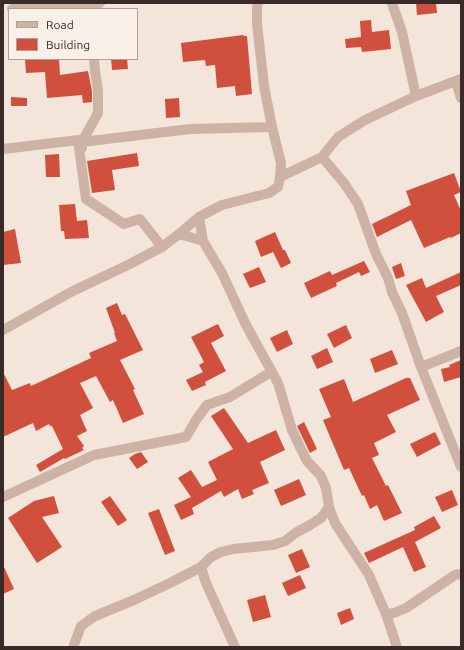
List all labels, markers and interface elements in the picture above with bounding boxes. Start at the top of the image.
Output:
legend [8,8,138,60]
text: Road [46,18,74,31]
text: Building [46,38,90,51]

